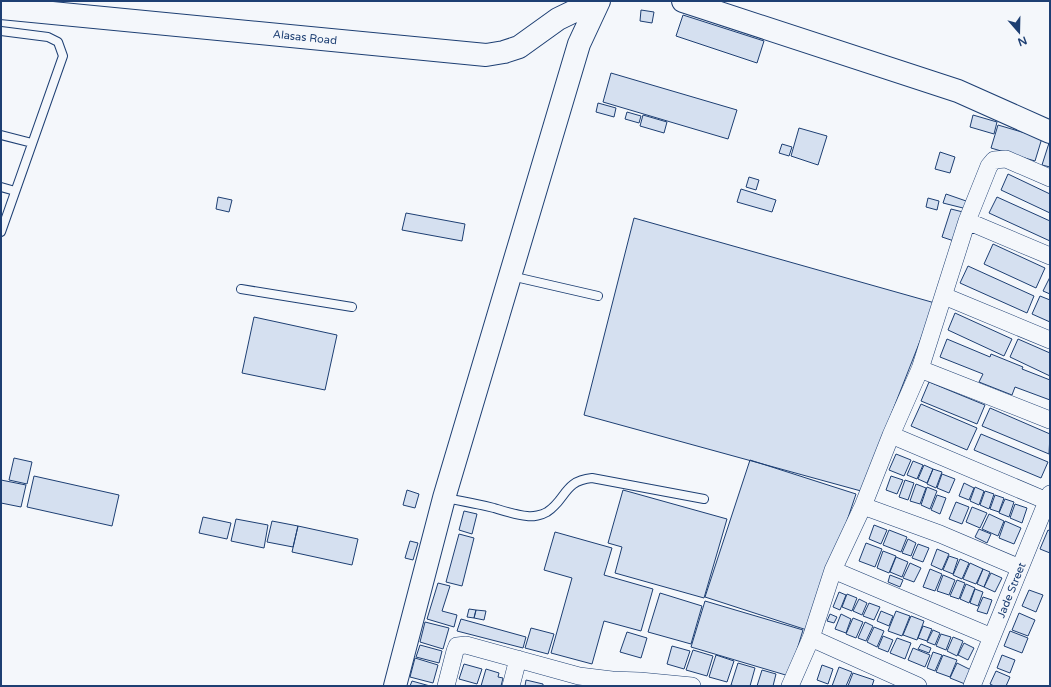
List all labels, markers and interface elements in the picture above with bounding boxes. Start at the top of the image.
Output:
north arrow [999,12,1039,52]
street label: Alasas Road [272,28,338,47]
text: N [1016,33,1029,49]
street label: Jade Street [994,561,1029,620]

